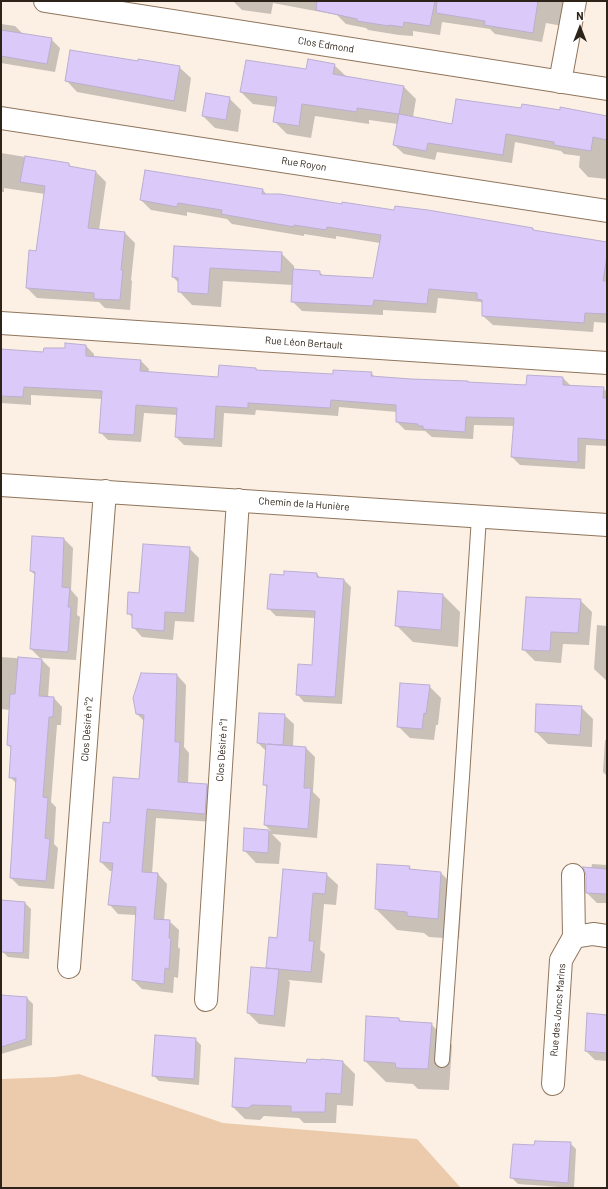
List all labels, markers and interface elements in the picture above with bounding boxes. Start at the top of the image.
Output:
north arrow [560,8,600,48]
text: N [576,9,584,22]
street label: Clos Edmond [297,35,355,55]
street label: Rue Royon [281,155,327,173]
street label: Rue Léon Bertault [265,334,343,352]
street label: Chemin de la Hunière [258,495,350,513]
street label: Clos Désiré n°2 [79,696,95,762]
street label: Clos Désiré n°1 [214,718,230,782]
street label: Rue des Joncs Marins [548,963,568,1057]

